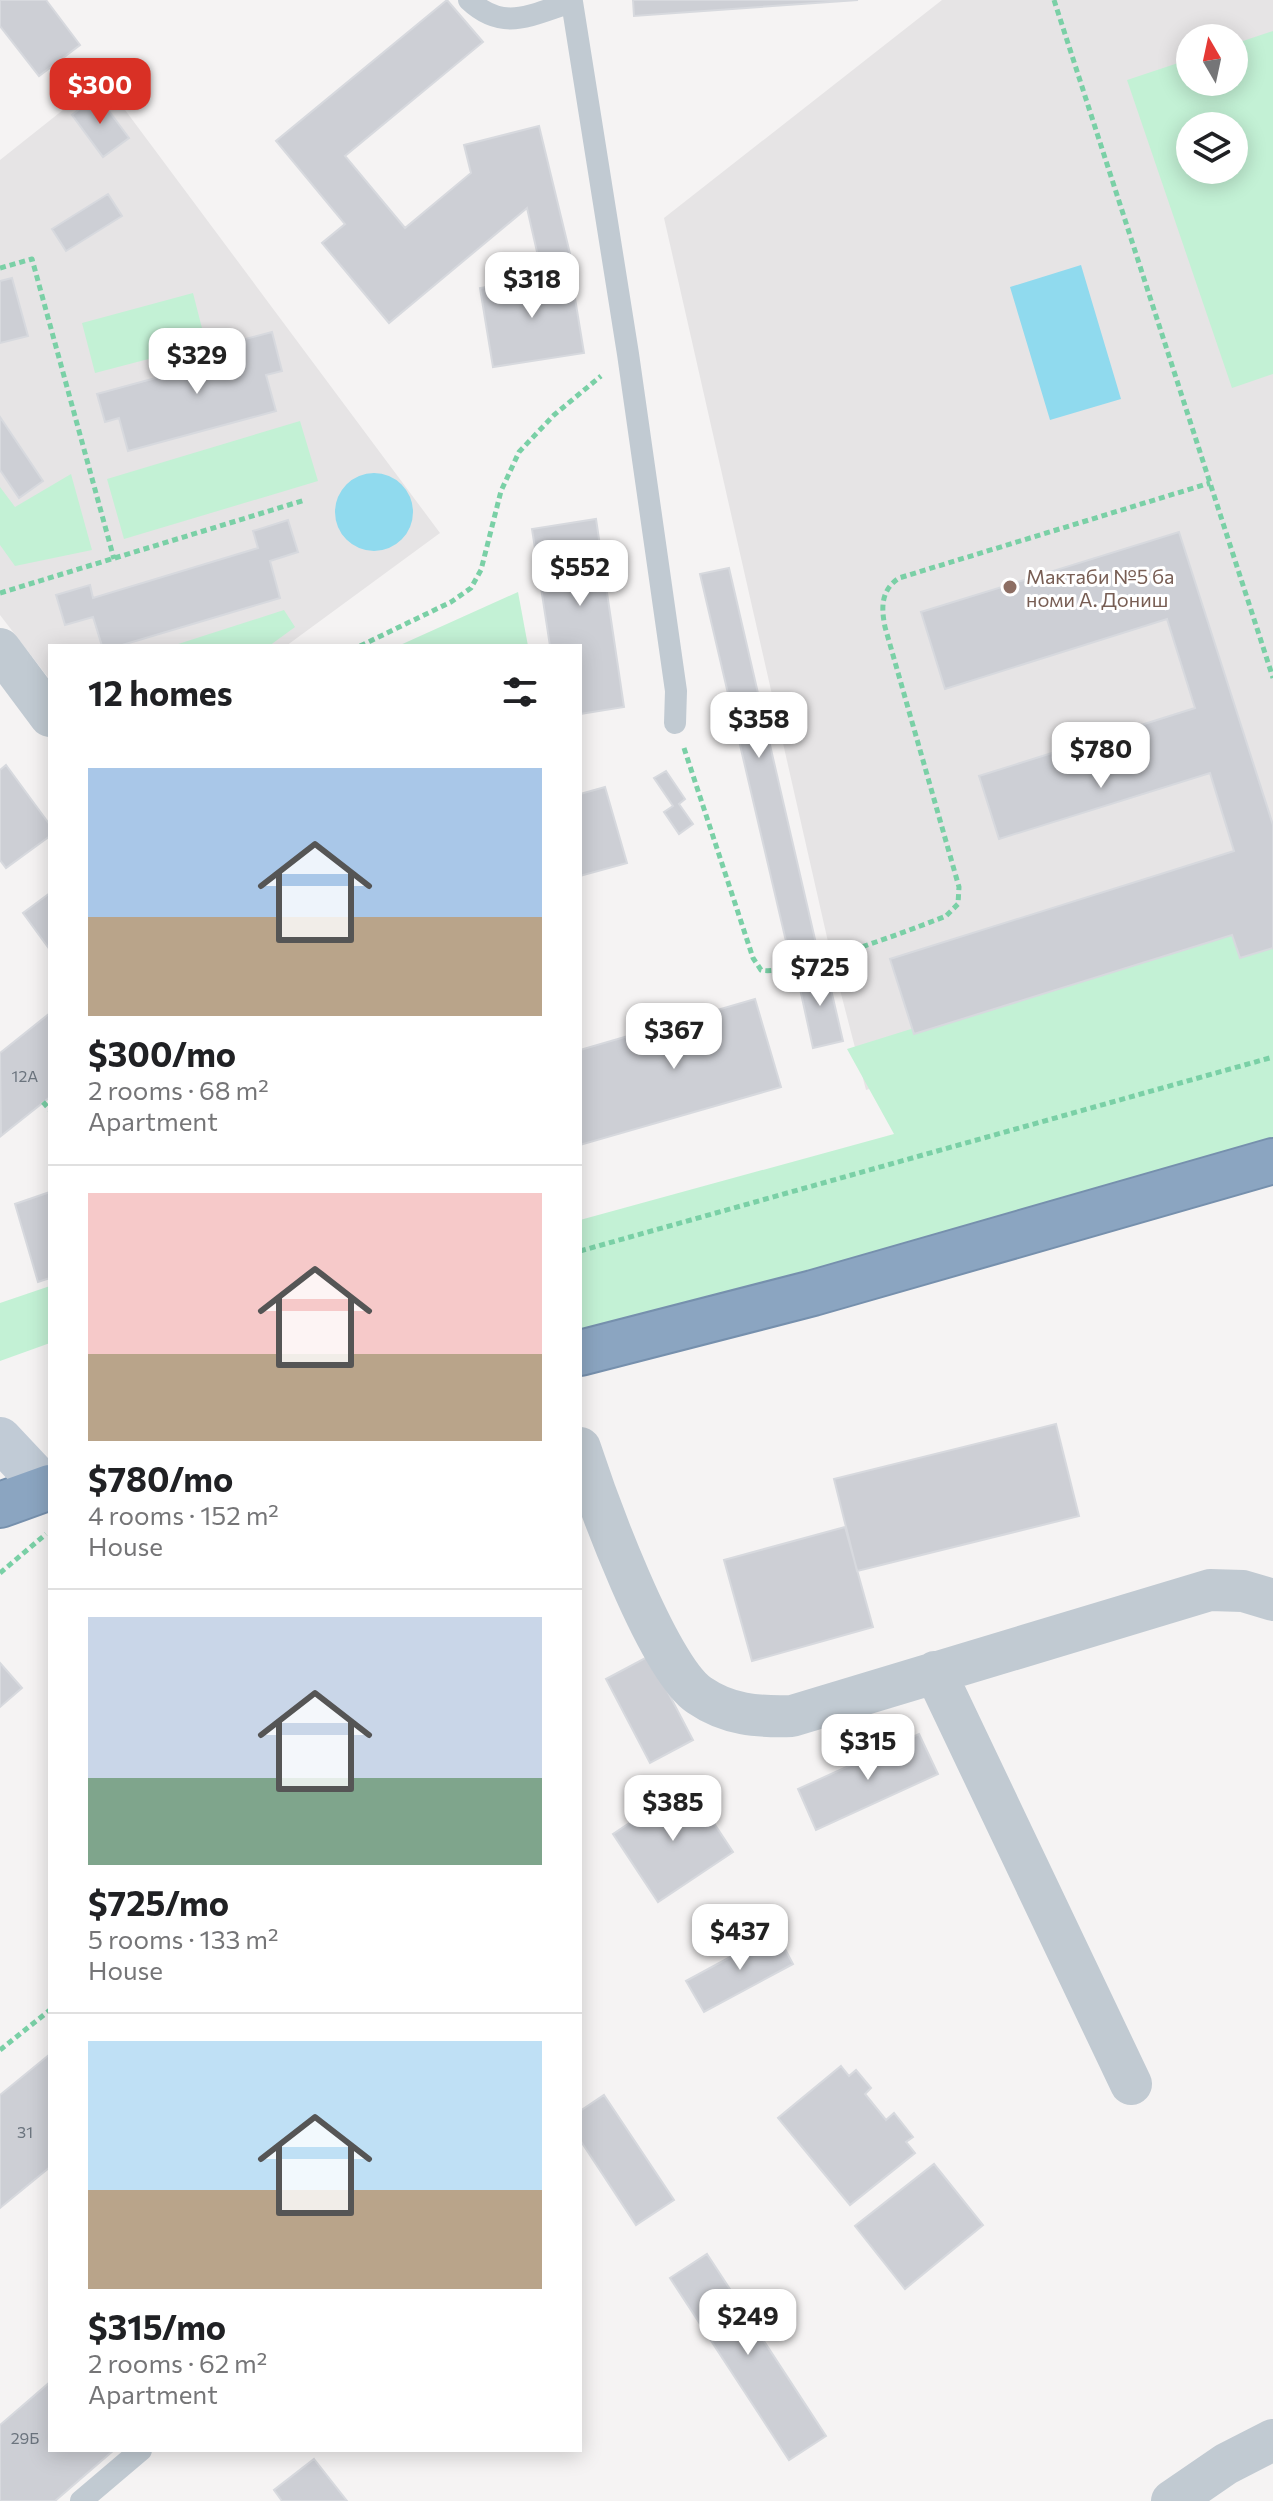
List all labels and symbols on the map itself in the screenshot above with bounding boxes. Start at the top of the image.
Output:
north arrow [1176,24,1248,96]
pin: $300 [53,58,147,126]
pin: $318 [485,252,579,320]
pin: $329 [150,328,244,396]
pin: $552 [533,540,627,608]
place label: Мактаби №5 ба номи А. Дониш [1026,564,1175,611]
marker: Мактаби №5 ба номи А. Дониш [1001,578,1019,596]
pin: $358 [712,692,806,760]
pin: $780 [1054,722,1148,790]
pin: $725 [773,940,867,1008]
pin: $367 [627,1003,721,1071]
house number: 12А [12,1066,38,1085]
pin: $315 [821,1714,915,1782]
pin: $385 [626,1775,720,1843]
pin: $437 [693,1904,787,1972]
house number: 31 [17,2122,33,2141]
pin: $249 [701,2289,795,2357]
house number: 29Б [11,2428,39,2447]

